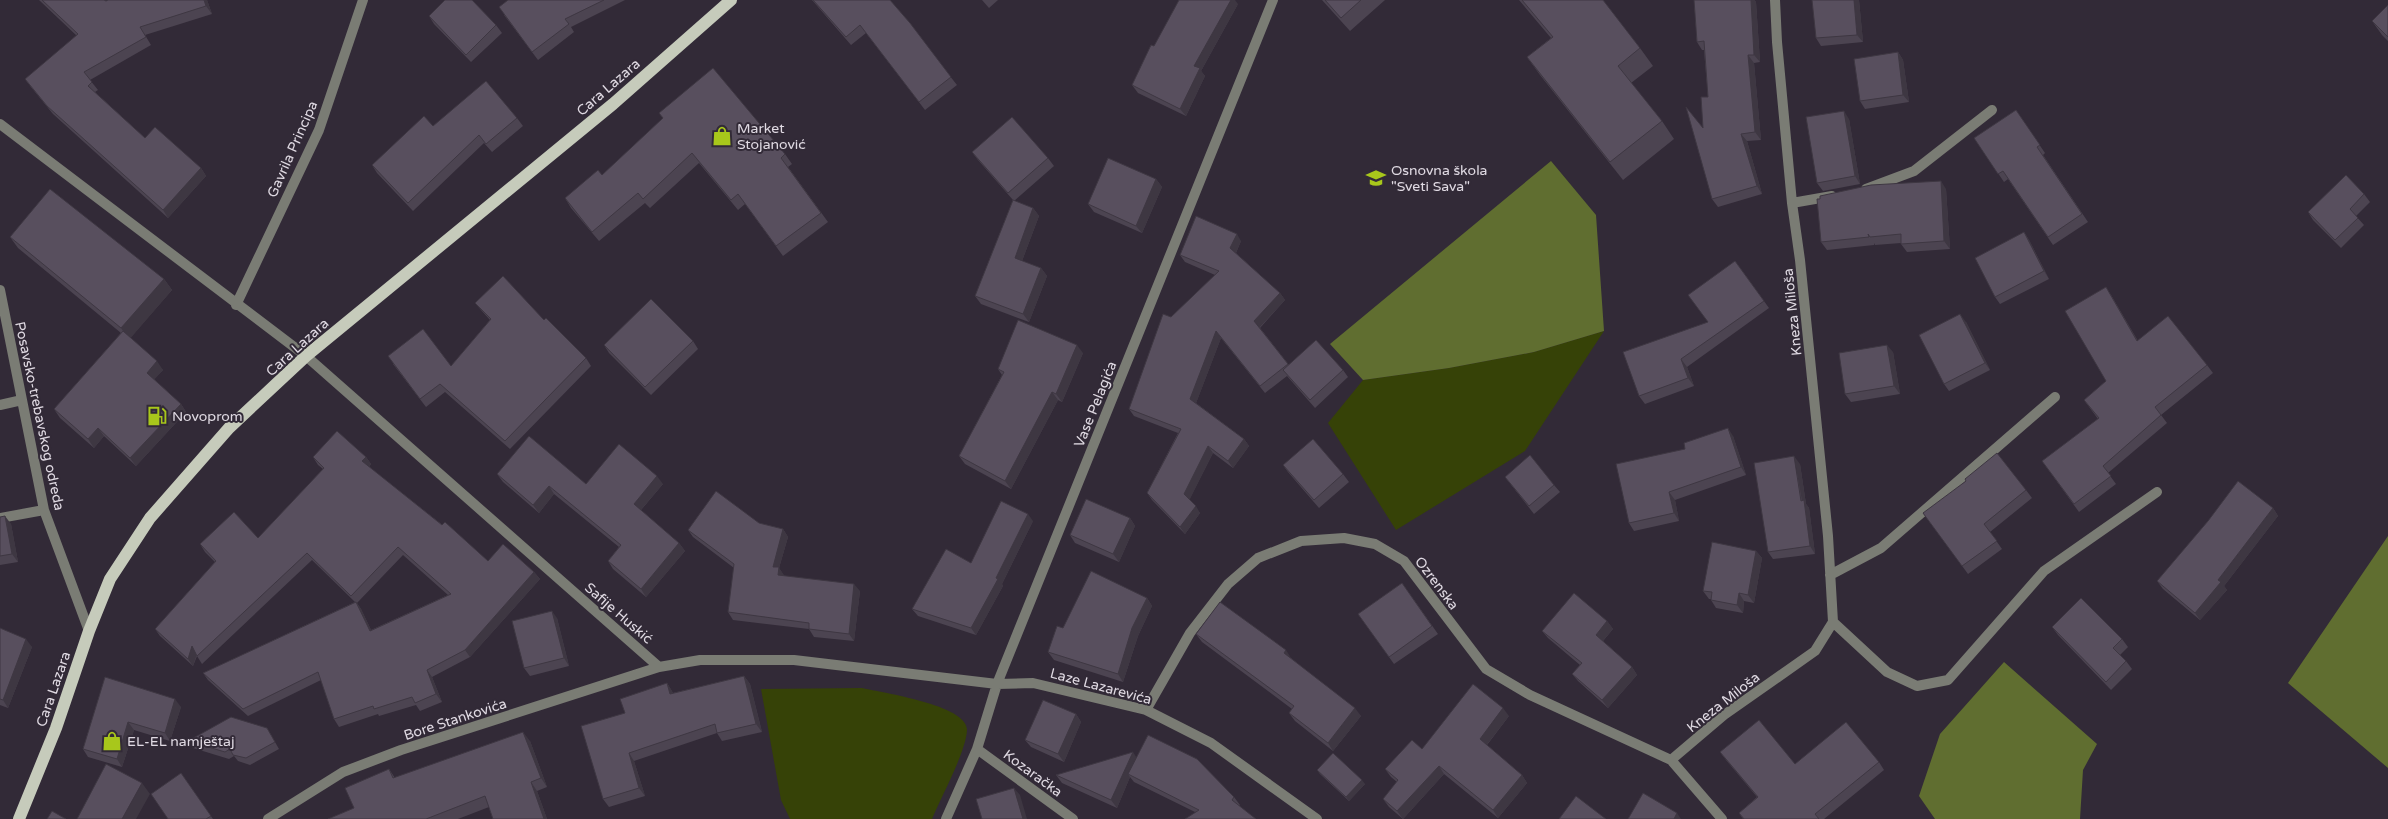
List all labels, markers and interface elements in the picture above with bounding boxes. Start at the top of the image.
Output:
street label: Cara Lazara [573,55,644,120]
street label: Gavrila Principa [264,98,321,200]
place label: Market Stojanović [737,120,806,153]
shop icon: Market Stojanović [711,125,733,147]
place label: Osnovna škola "Sveti Sava" [1391,162,1488,195]
school or university icon: Osnovna škola "Sveti Sava" [1365,167,1387,189]
street label: Kneza Miloša [1779,267,1806,356]
street label: Cara Lazara [262,315,332,380]
street label: Posavsko-trebavskog odreda [11,320,68,512]
street label: Vase Pelagića [1070,359,1120,450]
fuel station icon: Novoprom [146,405,168,427]
place label: Novoprom [172,408,243,425]
street label: Ozrenska [1411,553,1462,613]
street label: Safije Huskić [581,579,656,648]
street label: Cara Lazara [33,649,74,729]
street label: Laze Lazarevića [1048,665,1154,708]
street label: Kneza Miloša [1683,669,1763,736]
street label: Bore Stankovića [402,695,509,744]
shop icon: EL-EL namještaj [101,730,123,752]
place label: EL-EL namještaj [127,733,235,750]
street label: Kozaračka [1000,746,1066,801]

